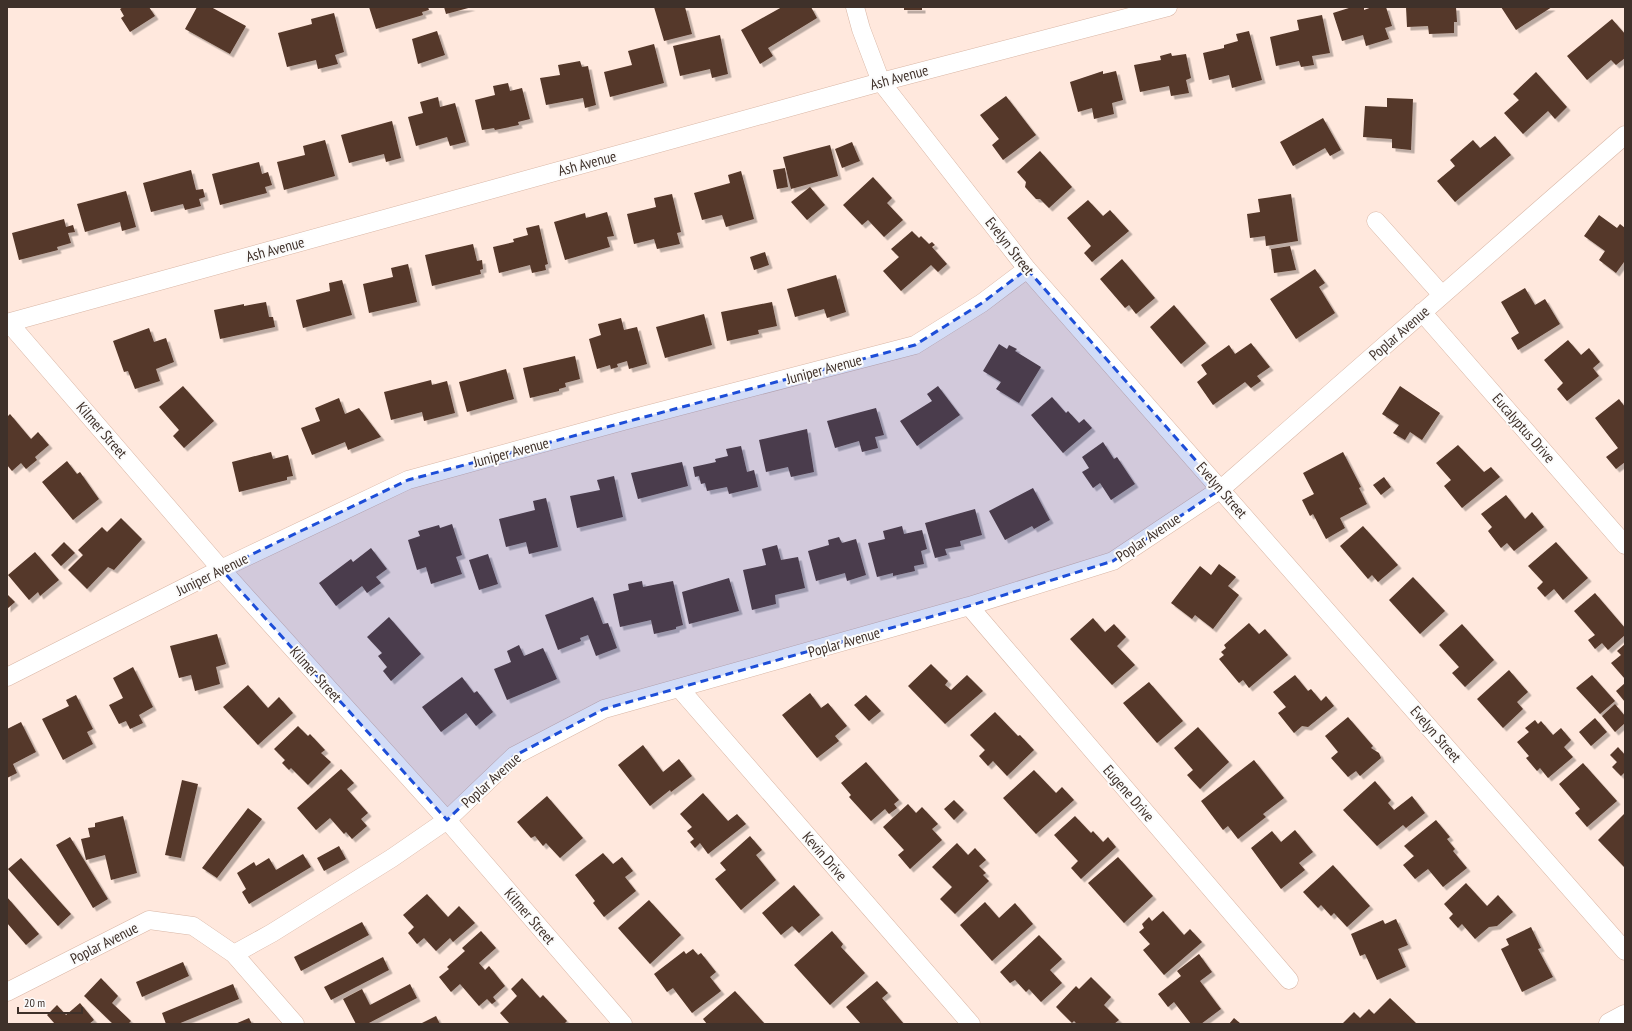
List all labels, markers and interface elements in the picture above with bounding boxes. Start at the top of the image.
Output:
street label: Ash Avenue [868,60,930,94]
street label: Ash Avenue [556,146,618,180]
street label: Evelyn Street [981,213,1039,279]
street label: Ash Avenue [244,232,306,266]
street label: Poplar Avenue [1365,302,1433,364]
street label: Juniper Avenue [783,350,864,388]
street label: Eucalyptus Drive [1489,389,1559,467]
street label: Kilmer Street [72,398,132,462]
street label: Juniper Avenue [470,433,551,471]
street label: Evelyn Street [1192,458,1252,522]
street label: Poplar Avenue [1112,509,1184,565]
street label: Juniper Avenue [172,548,251,600]
street label: Poplar Avenue [806,623,882,661]
street label: Kilmer Street [286,642,346,706]
street label: Evelyn Street [1406,702,1466,766]
street label: Poplar Avenue [457,748,525,812]
street label: Eugene Drive [1099,761,1159,825]
street label: Kevin Drive [799,828,851,884]
street label: Kilmer Street [500,884,560,948]
street label: Poplar Avenue [67,918,141,968]
scale bar [18,989,82,1015]
text: 20 m [24,995,45,1010]

